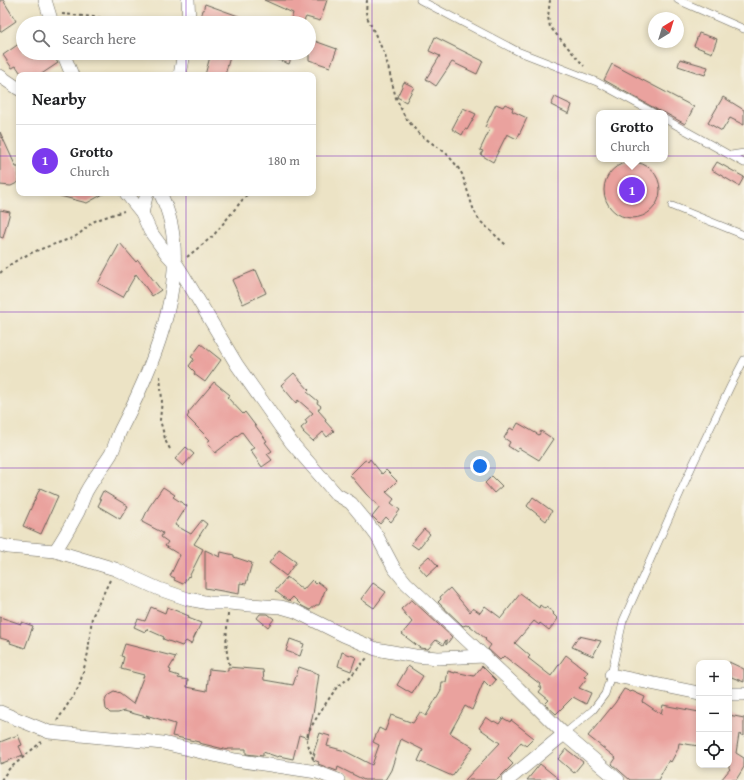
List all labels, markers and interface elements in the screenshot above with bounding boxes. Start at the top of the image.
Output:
north arrow [648,12,684,48]
search box [16,16,316,60]
icon: search [30,27,52,49]
text: Search here [62,28,136,49]
text: Nearby [32,86,86,111]
popup [596,110,668,162]
text: Grotto [610,116,654,137]
text: Church [610,137,650,156]
text: Grotto [70,141,113,162]
text: 1 [42,151,48,170]
text: 180 m [268,151,300,170]
text: Church [70,162,109,181]
pin: 1 [619,175,645,205]
your location [470,456,490,476]
map controls [696,660,732,768]
button: + [696,660,732,696]
button: − [696,696,732,732]
button: locate [696,732,732,768]

